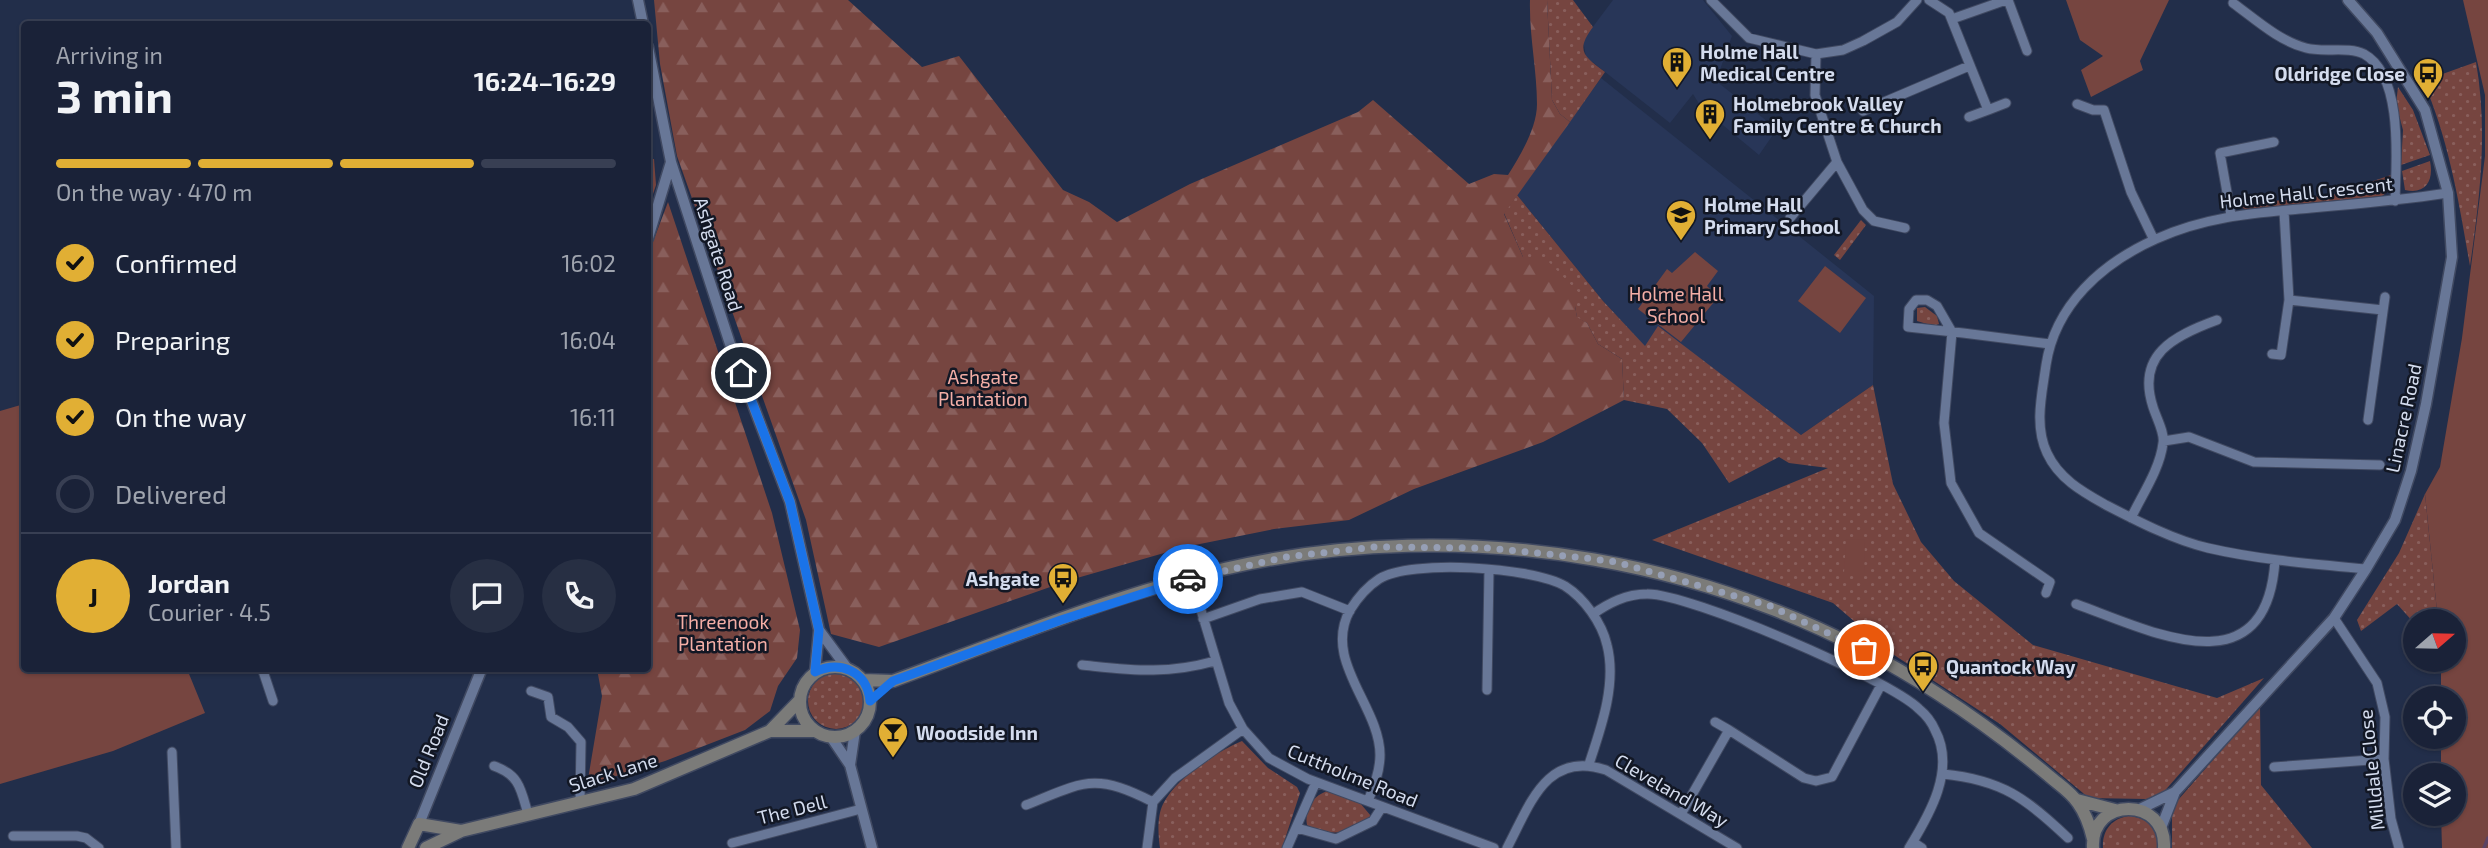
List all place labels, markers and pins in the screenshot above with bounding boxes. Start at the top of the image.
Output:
place label: Holme Hall Medical Centre [1700,40,1835,85]
building icon: Holme Hall Medical Centre [1660,45,1694,89]
bus stop icon: Oldridge Close [2411,56,2445,100]
place label: Oldridge Close [2274,62,2405,85]
place label: Holmebrook Valley Family Centre & Church [1733,92,1942,138]
building icon: Holmebrook Valley Family Centre & Church [1693,97,1727,141]
place label: Holme Hall Primary School [1704,193,1841,239]
school or university icon: Holme Hall Primary School [1664,198,1698,242]
pin [711,343,771,403]
bus stop icon: Ashgate [1046,561,1080,605]
place label: Ashgate [966,567,1040,590]
pin [1834,620,1894,680]
bus stop icon: Quantock Way [1906,649,1940,693]
place label: Quantock Way [1946,655,2076,679]
bar icon: Woodside Inn [876,715,910,759]
place label: Woodside Inn [916,721,1038,744]

